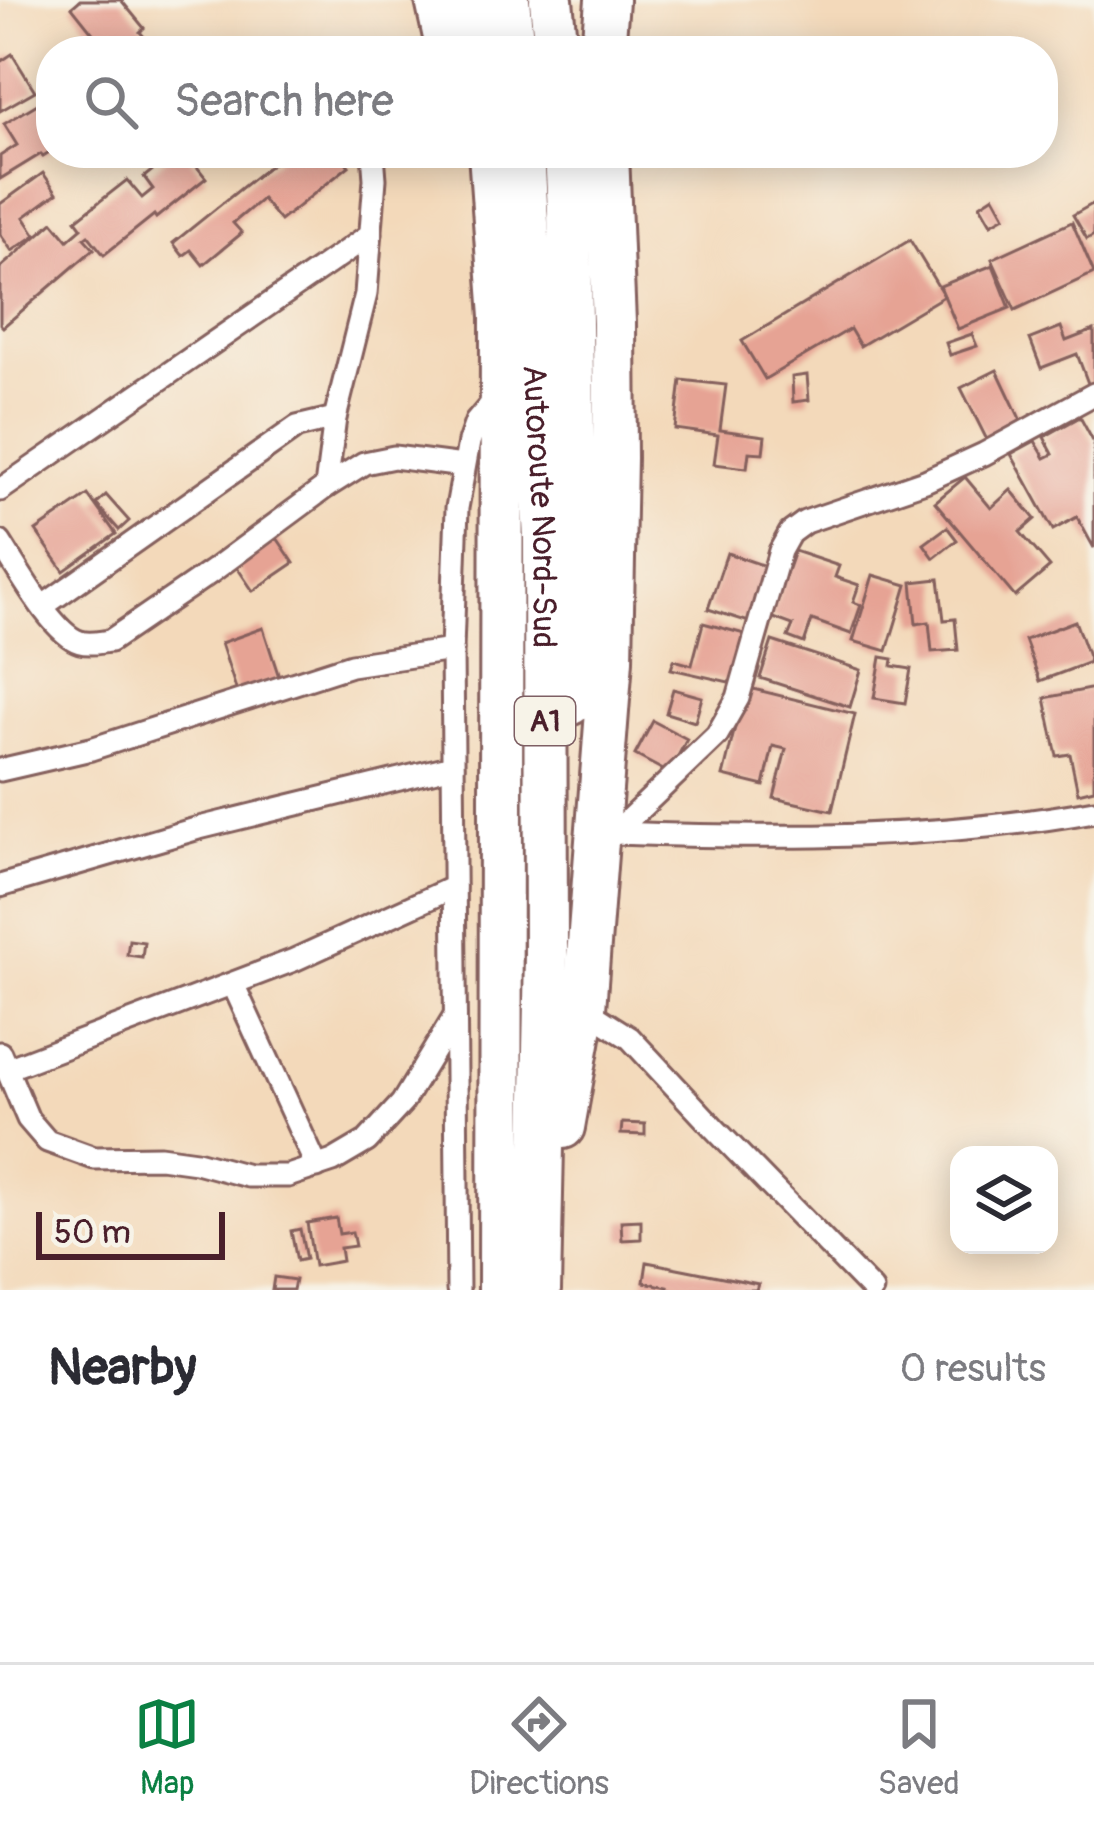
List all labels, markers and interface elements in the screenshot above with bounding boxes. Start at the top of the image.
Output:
search box [36,36,1058,168]
icon: search [78,69,144,135]
text: Search here [174,74,394,130]
street label: Autoroute Nord-Sud [513,364,564,648]
road number: A1 [515,697,575,745]
map controls [950,1146,1058,1254]
button: layers [950,1146,1058,1254]
scale bar [36,1206,225,1259]
text: 50 m [54,1212,131,1253]
text: Nearby [48,1336,196,1400]
text: 0 results [900,1344,1046,1393]
tab: Map [134,1691,200,1804]
tab: Directions [469,1691,609,1804]
tab: Saved [878,1691,960,1804]

